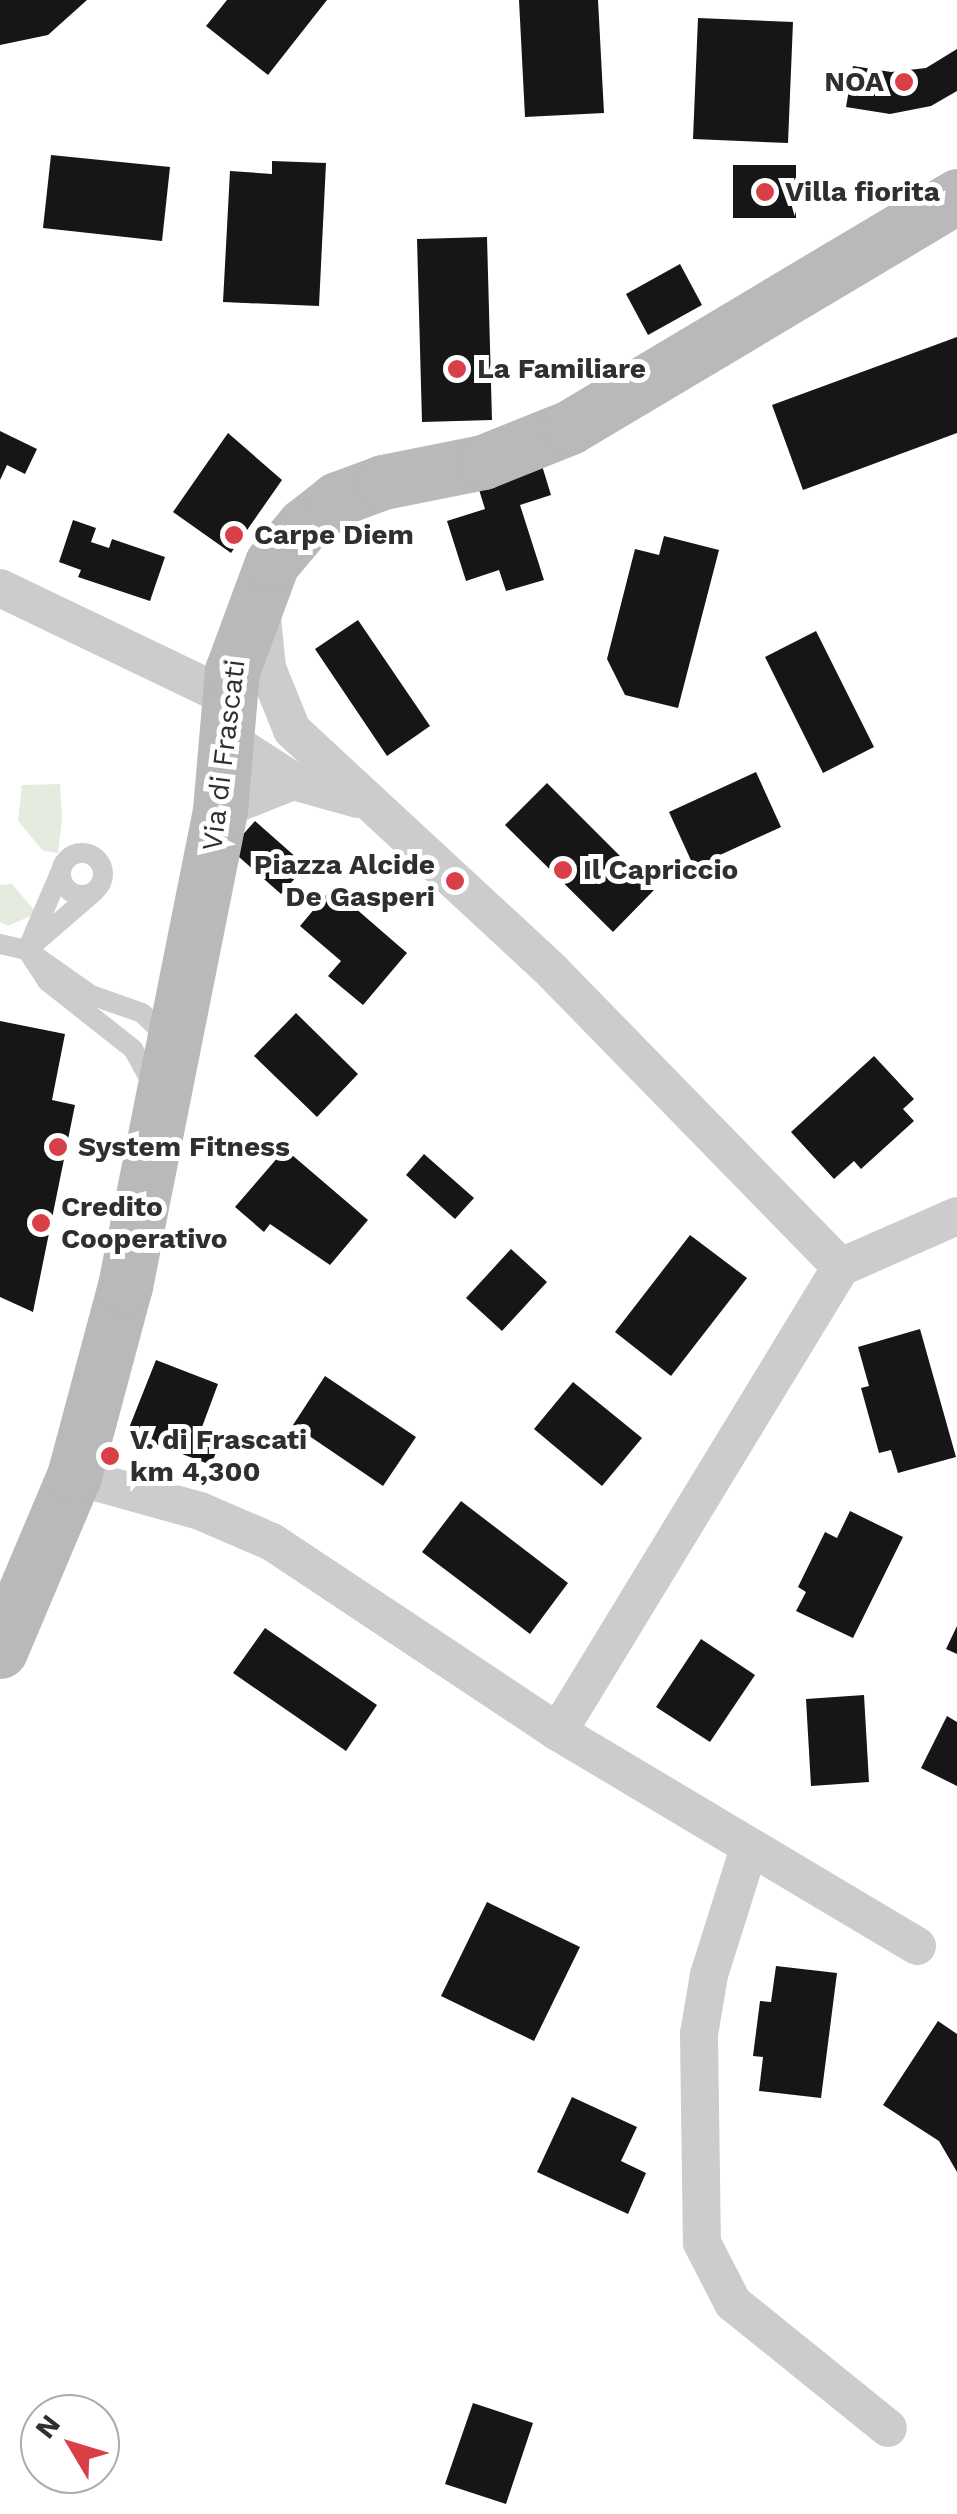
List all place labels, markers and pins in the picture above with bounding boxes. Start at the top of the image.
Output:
place label: NOA [824,65,884,99]
marker: NOA [893,71,915,93]
place label: Villa fiorita [785,175,940,209]
marker: Villa fiorita [754,181,776,203]
place label: La Familiare [477,352,646,386]
marker: La Familiare [446,358,468,380]
place label: Carpe Diem [254,518,414,552]
marker: Carpe Diem [223,524,245,546]
place label: Piazza Alcide De Gasperi [253,848,435,914]
place label: Il Capriccio [583,853,739,887]
marker: Il Capriccio [552,859,574,881]
marker: Piazza Alcide De Gasperi [444,870,466,892]
place label: System Fitness [78,1130,290,1164]
marker: System Fitness [47,1136,69,1158]
place label: Credito Cooperativo [61,1190,228,1256]
marker: Credito Cooperativo [30,1212,52,1234]
place label: V. di Frascati km 4,300 [130,1423,307,1489]
marker: V. di Frascati km 4,300 [99,1445,121,1467]

